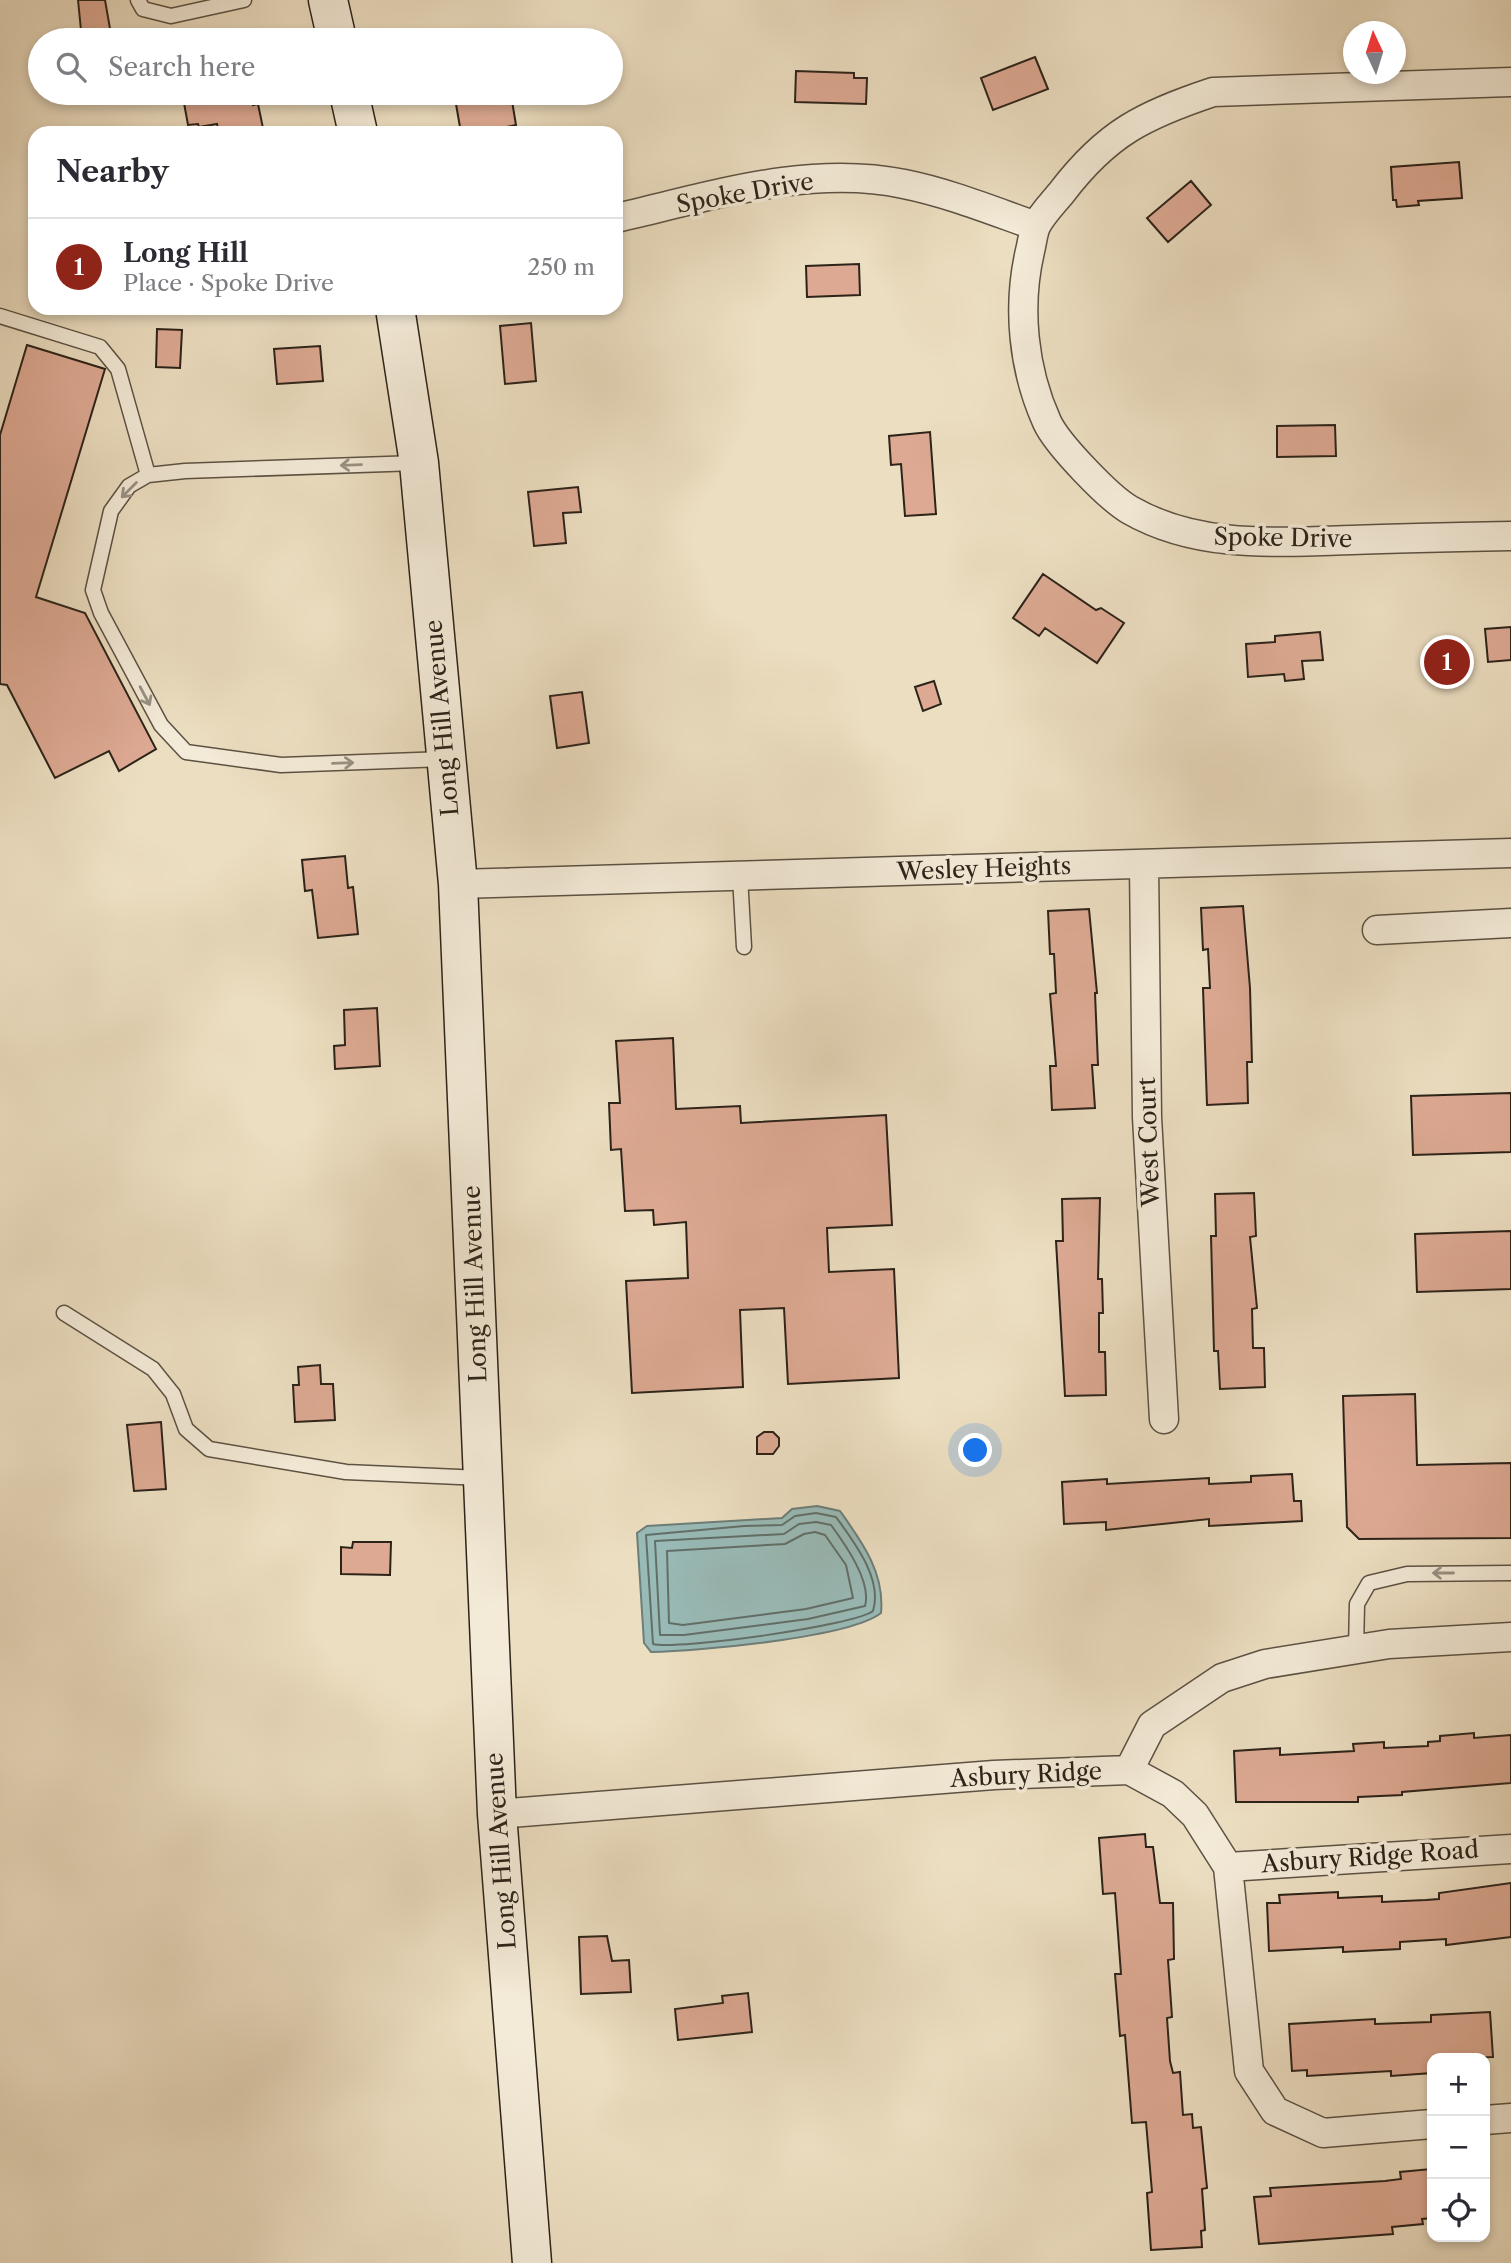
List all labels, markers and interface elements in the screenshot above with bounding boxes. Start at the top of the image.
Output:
north arrow [1343,21,1406,84]
search box [28,28,623,105]
icon: search [52,48,90,86]
text: Search here [108,51,255,83]
text: Nearby [56,153,169,190]
street label: Spoke Drive [674,166,816,219]
text: Long Hill [123,237,248,269]
text: 1 [74,253,84,281]
text: 250 m [527,253,595,281]
text: Place · Spoke Drive [123,269,334,297]
one-way arrow [339,458,362,472]
one-way arrow [120,481,137,498]
street label: Spoke Drive [1213,522,1353,553]
street label: Long Hill Avenue [418,618,465,818]
pin: 1 [1424,636,1470,688]
one-way arrow [139,685,152,706]
one-way arrow [331,756,354,769]
street label: Wesley Heights [895,851,1072,886]
street label: West Court [1132,1076,1165,1208]
street label: Long Hill Avenue [457,1185,492,1383]
your location [958,1433,992,1467]
one-way arrow [1432,1567,1455,1580]
street label: Long Hill Avenue [479,1752,522,1950]
street label: Asbury Ridge [948,1756,1103,1793]
street label: Asbury Ridge Road [1259,1834,1480,1879]
map controls [1427,2053,1490,2242]
button: + [1427,2053,1490,2116]
button: − [1427,2116,1490,2179]
button: locate [1427,2179,1490,2242]

